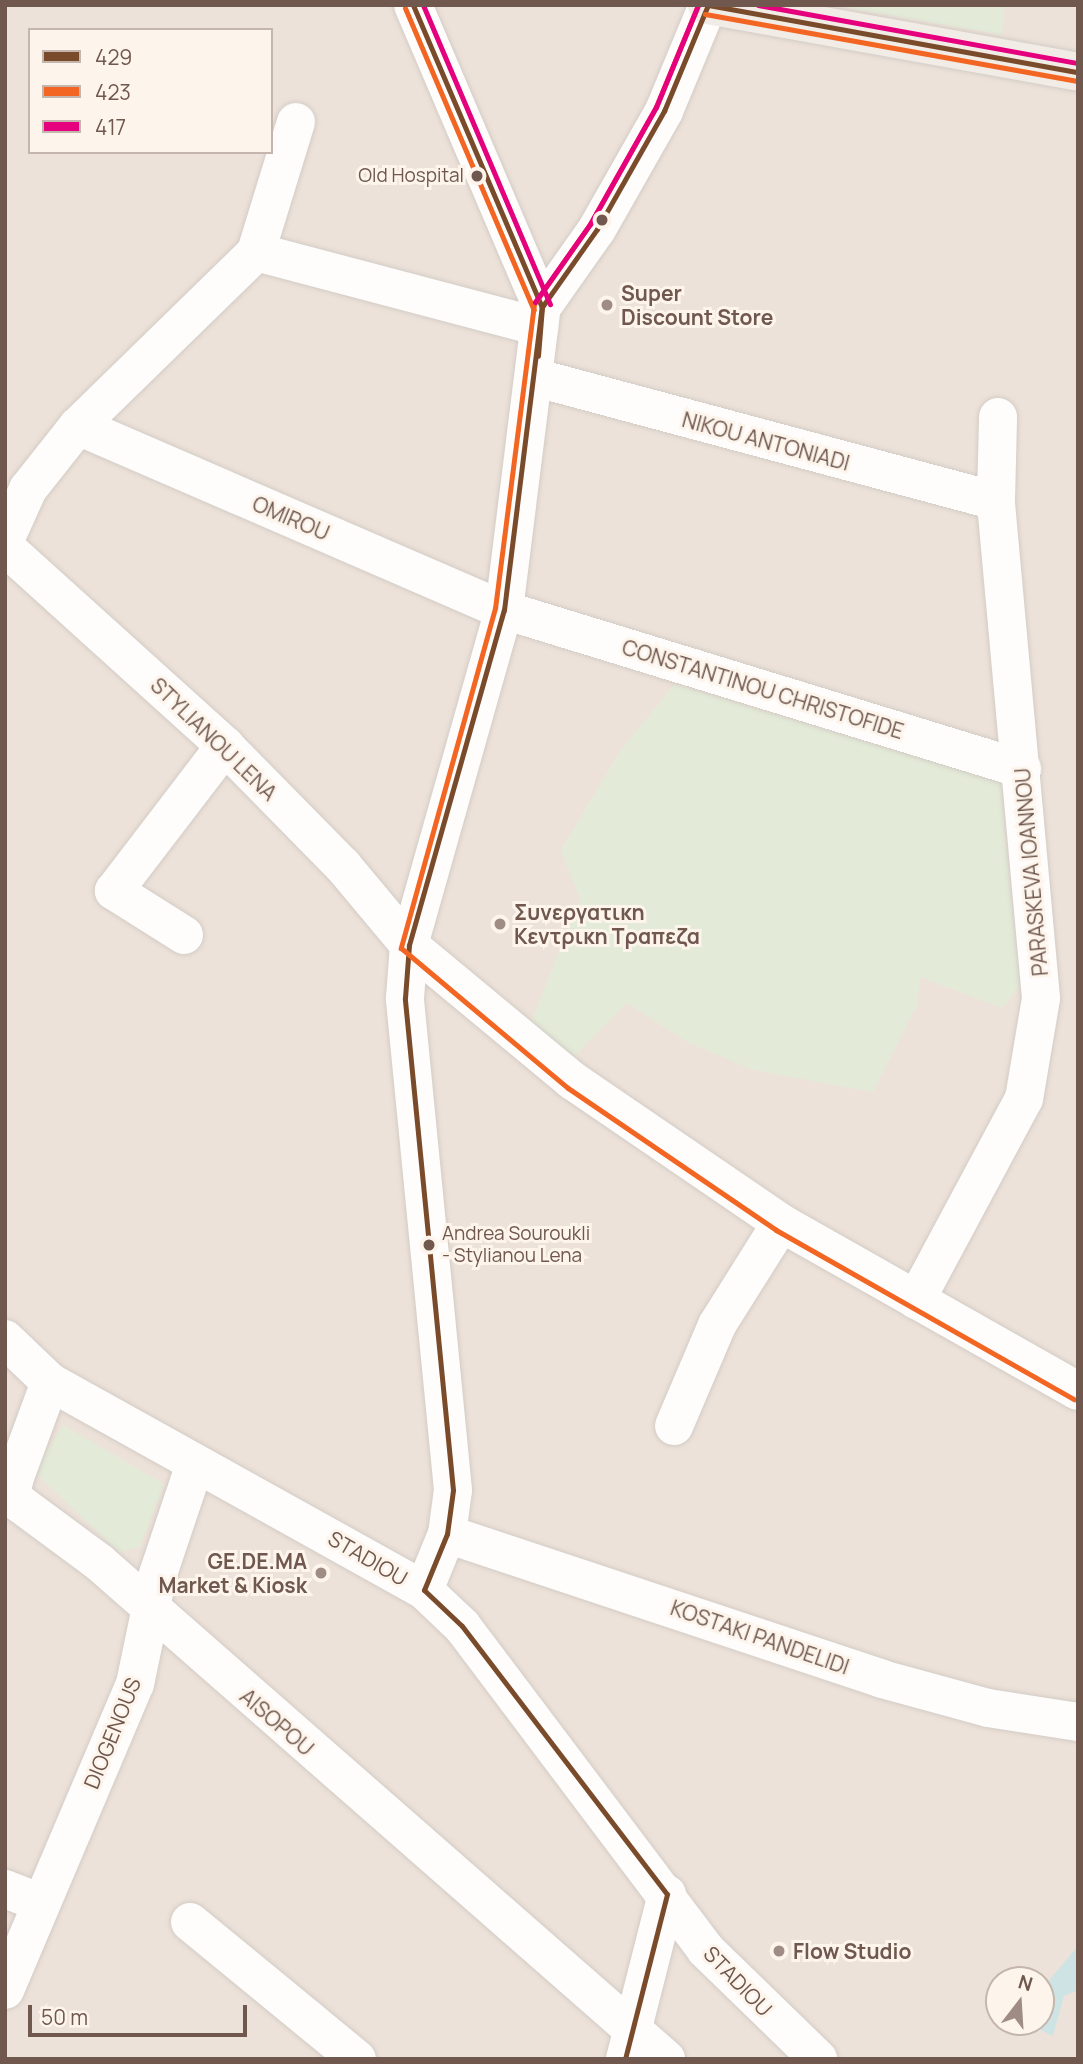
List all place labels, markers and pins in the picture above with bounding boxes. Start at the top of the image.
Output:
place label: Old Hospital [358,165,464,187]
marker: Old Hospital [470,169,484,183]
unlabelled marker [595,213,609,227]
place label: Super Discount Store [621,280,773,330]
marker: Super Discount Store [599,297,615,313]
place label: Συνεργατικη Κεντρικη Τραπεζα [514,899,700,949]
marker: Συνεργατικη Κεντρικη Τραπεζα [492,916,508,932]
place label: Andrea Souroukli - Stylianou Lena [442,1223,590,1267]
marker: Andrea Souroukli - Stylianou Lena [422,1238,436,1252]
place label: GE.DE.MA Market & Kiosk [158,1548,307,1598]
marker: GE.DE.MA Market & Kiosk [313,1565,329,1581]
place label: Flow Studio [793,1938,911,1964]
marker: Flow Studio [771,1943,787,1959]

